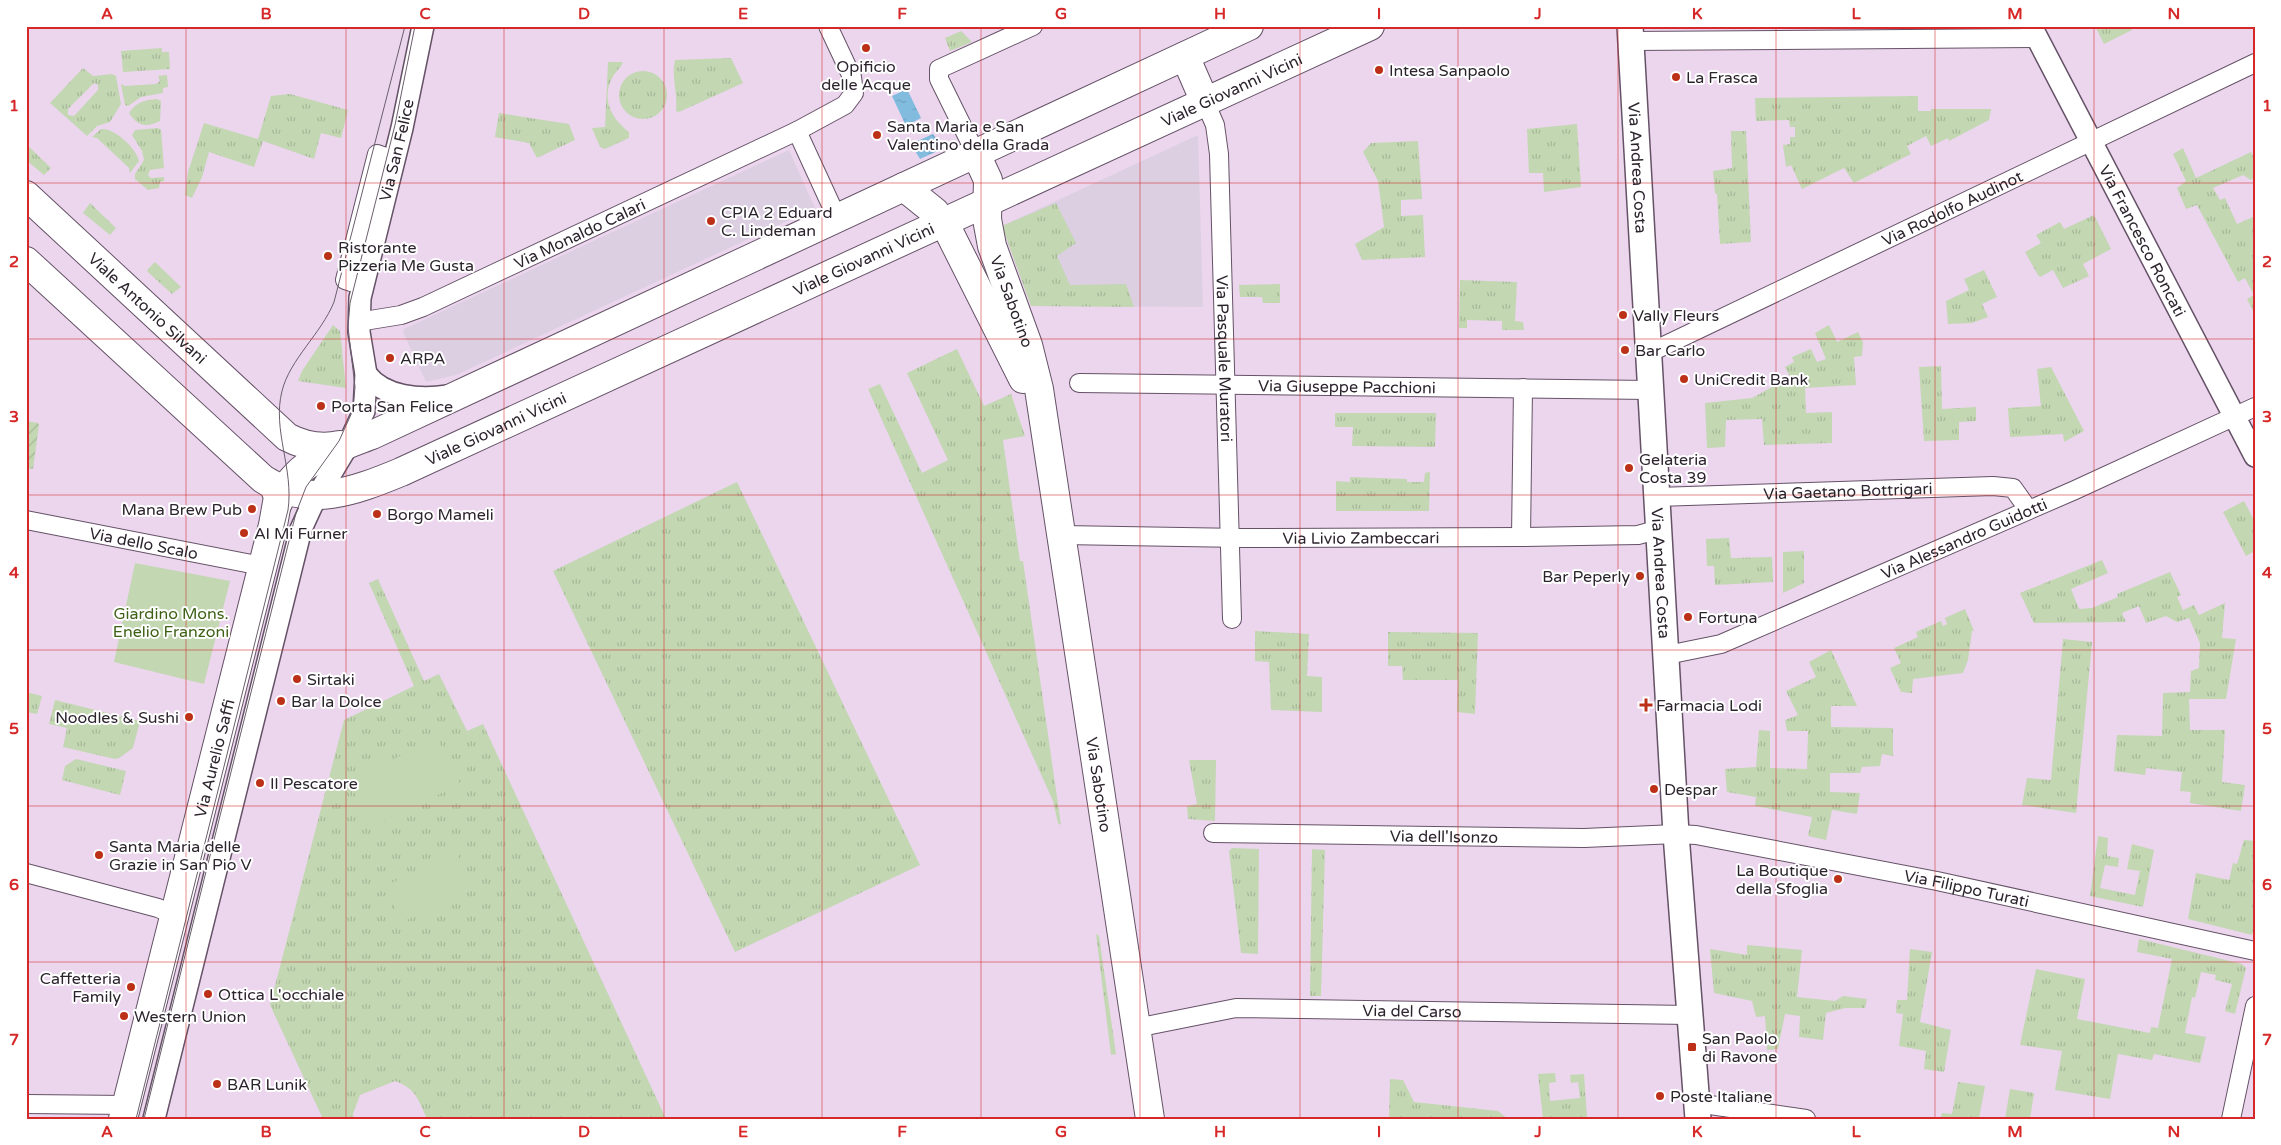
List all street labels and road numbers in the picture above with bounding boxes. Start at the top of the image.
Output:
street label: Viale Giovanni Vicini [1158,50,1306,132]
street label: Via San Felice [375,97,419,203]
street label: Via Andrea Costa [1623,102,1651,234]
street label: Via Francesco Roncati [2094,162,2190,320]
street label: Via Rodolfo Audinot [1879,167,2026,251]
street label: Via Monaldo Calari [511,195,649,274]
street label: Viale Giovanni Vicini [790,219,938,301]
street label: Viale Antonio Silvani [84,249,211,369]
street label: Via Sabotino [985,253,1037,350]
street label: Via Pasquale Muratori [1211,275,1236,442]
street label: Via Giuseppe Pacchioni [1258,376,1436,398]
street label: Viale Giovanni Vicini [422,388,570,470]
street label: Via Gaetano Bottrigari [1763,479,1933,505]
street label: Via Alessandro Guidotti [1878,494,2050,584]
street label: Via Andrea Costa [1646,507,1674,639]
street label: Via dello Scalo [88,524,200,564]
street label: Via Livio Zambeccari [1282,528,1439,549]
street label: Via Aurelio Saffi [190,697,240,820]
street label: Via Sabotino [1081,736,1115,834]
street label: Via dell'Isonzo [1390,826,1498,848]
street label: Via Filippo Turati [1902,866,2031,912]
street label: Via del Carso [1362,1001,1462,1022]

